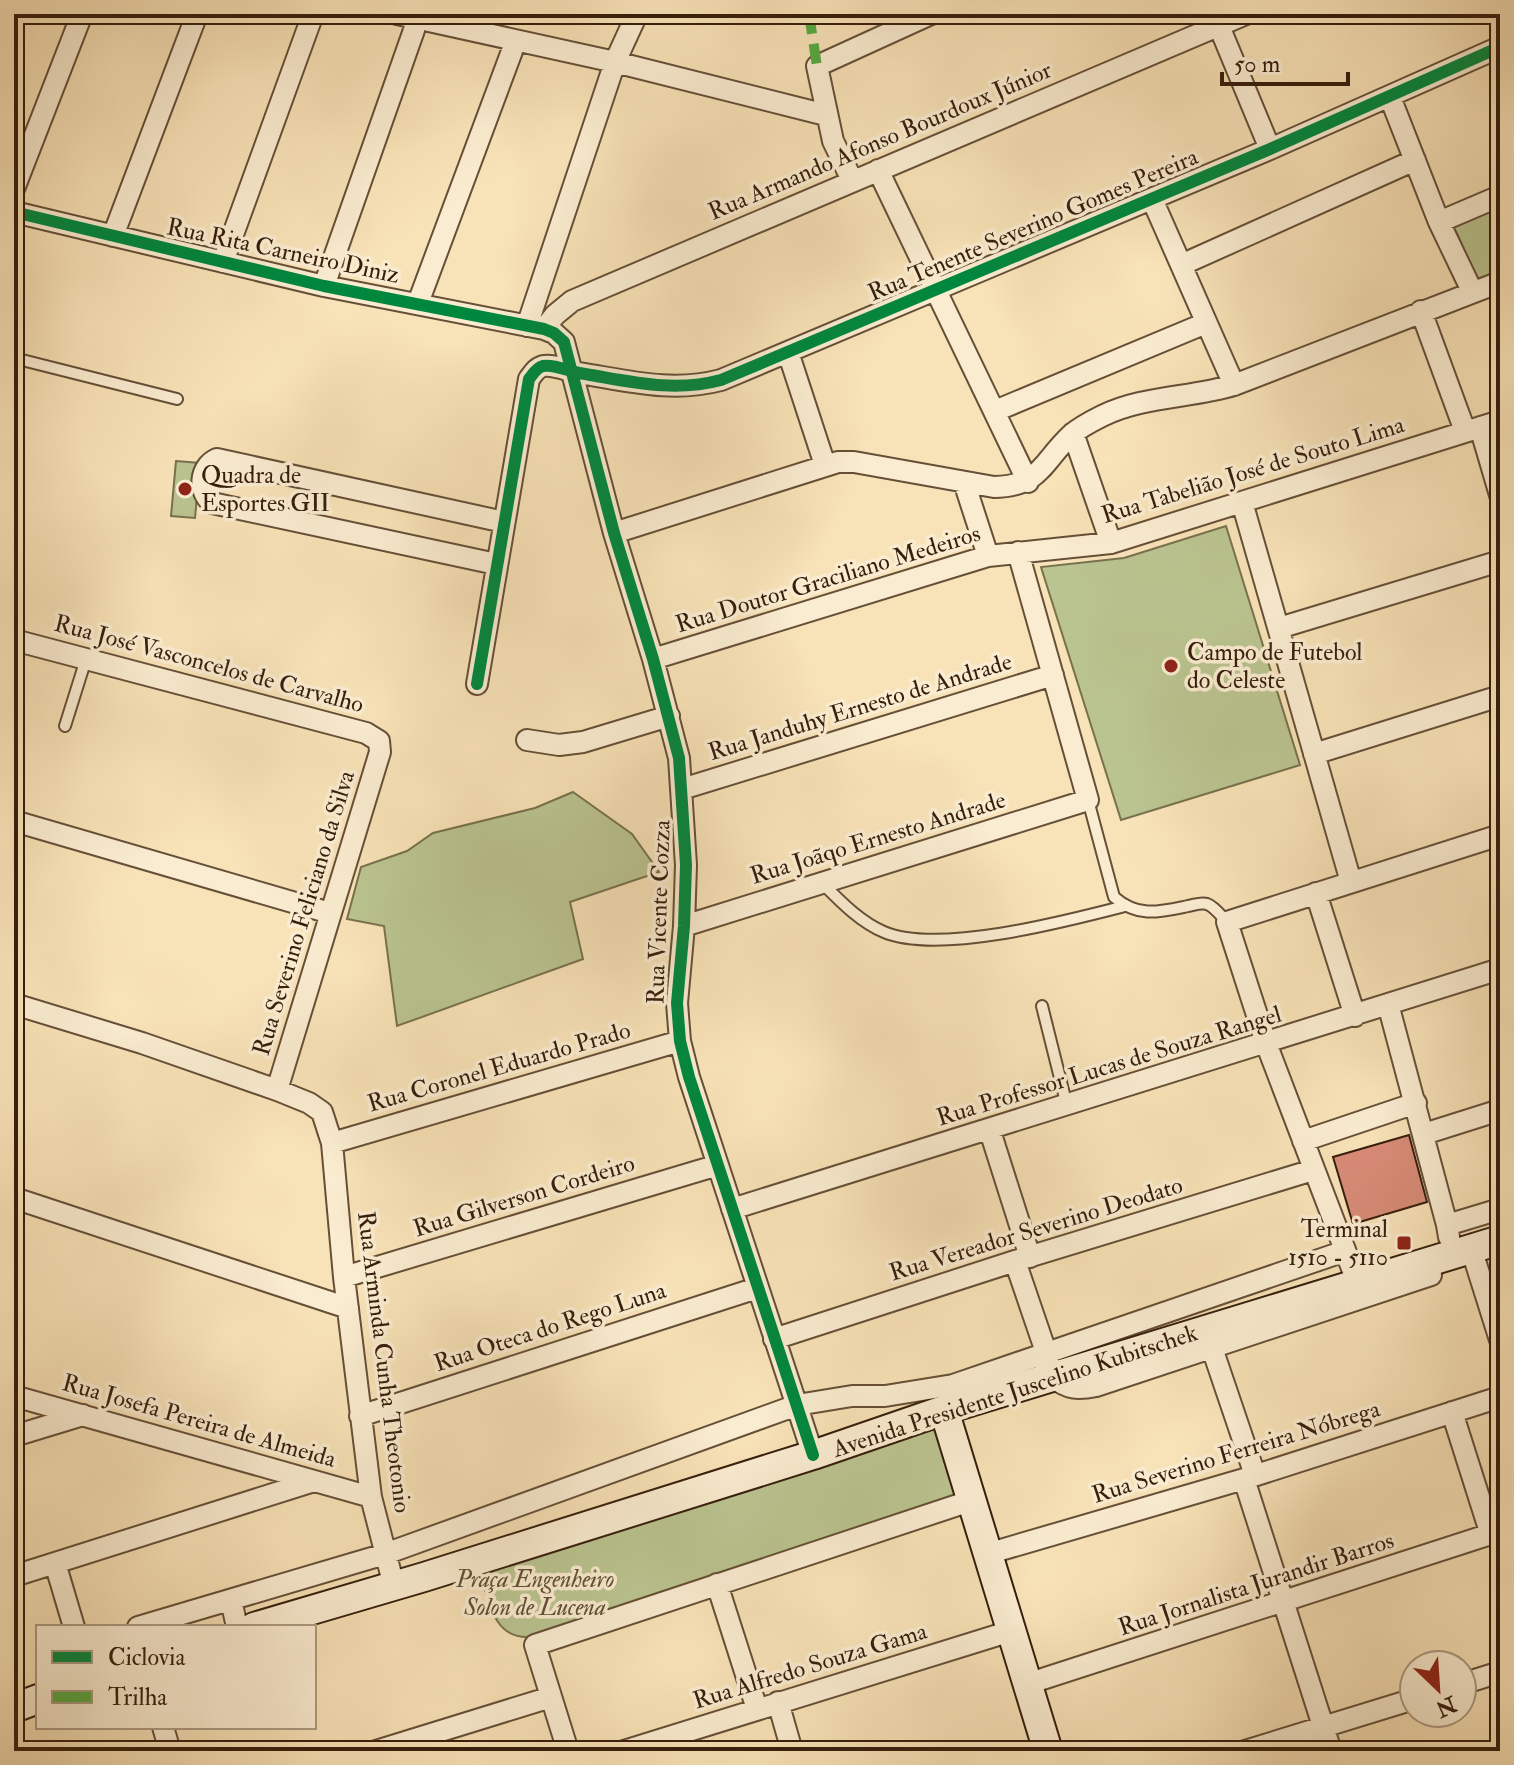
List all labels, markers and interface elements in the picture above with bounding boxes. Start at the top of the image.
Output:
scale bar [1222,36,1348,86]
text: 50 m [1234,49,1281,80]
street label: Rua Armando Afonso Bourdoux Júnior [704,54,1056,228]
street label: Rua Tenente Severino Gomes Pereira [863,141,1204,309]
street label: Rua Rita Carneiro Diniz [164,211,403,291]
street label: Rua Tabelião José de Souto Lima [1098,409,1409,531]
place label: Quadra de Esportes GII [201,460,330,519]
marker: Quadra de Esportes GII [176,480,194,498]
street label: Rua Doutor Graciliano Medeiros [672,518,984,640]
street label: Rua José Vasconcelos de Carvalho [51,608,367,720]
place label: Campo de Futebol do Celeste [1187,637,1363,696]
street label: Rua Janduhy Ernesto de Andrade [704,646,1016,768]
marker: Campo de Futebol do Celeste [1162,657,1180,675]
street label: Rua Severino Feliciano da Silva [246,766,362,1059]
street label: Rua Joãqo Ernesto Andrade [747,784,1009,892]
street label: Rua Vicente Cozza [640,818,678,1005]
street label: Rua Professor Lucas de Souza Rangel [933,999,1285,1133]
street label: Rua Coronel Eduardo Prado [364,1015,634,1119]
street label: Rua Gilverson Cordeiro [410,1148,638,1244]
street label: Rua Vereador Severino Deodato [886,1170,1186,1288]
street label: Rua Arminda Cunha Theotonio [350,1209,418,1515]
place label: Terminal 1510 - 5110 [1288,1214,1388,1273]
marker: Terminal 1510 - 5110 [1395,1234,1413,1252]
street label: Rua Oteca do Rego Luna [430,1274,671,1379]
street label: Avenida Presidente Juscelino Kubitschek [828,1317,1202,1465]
street label: Rua Josefa Pereira de Almeida [58,1367,341,1475]
street label: Rua Severino Ferreira Nóbrega [1088,1393,1385,1511]
street label: Rua Jornalista Jurandir Barros [1114,1525,1398,1643]
park label: Praça Engenheiro Solon de Lucena [455,1564,614,1623]
street label: Rua Alfredo Souza Gama [689,1615,932,1716]
legend [36,1625,316,1729]
text: Ciclovia [108,1642,186,1673]
north arrow [1398,1649,1478,1729]
text: Trilha [108,1682,168,1713]
text: N [1431,1689,1462,1723]

